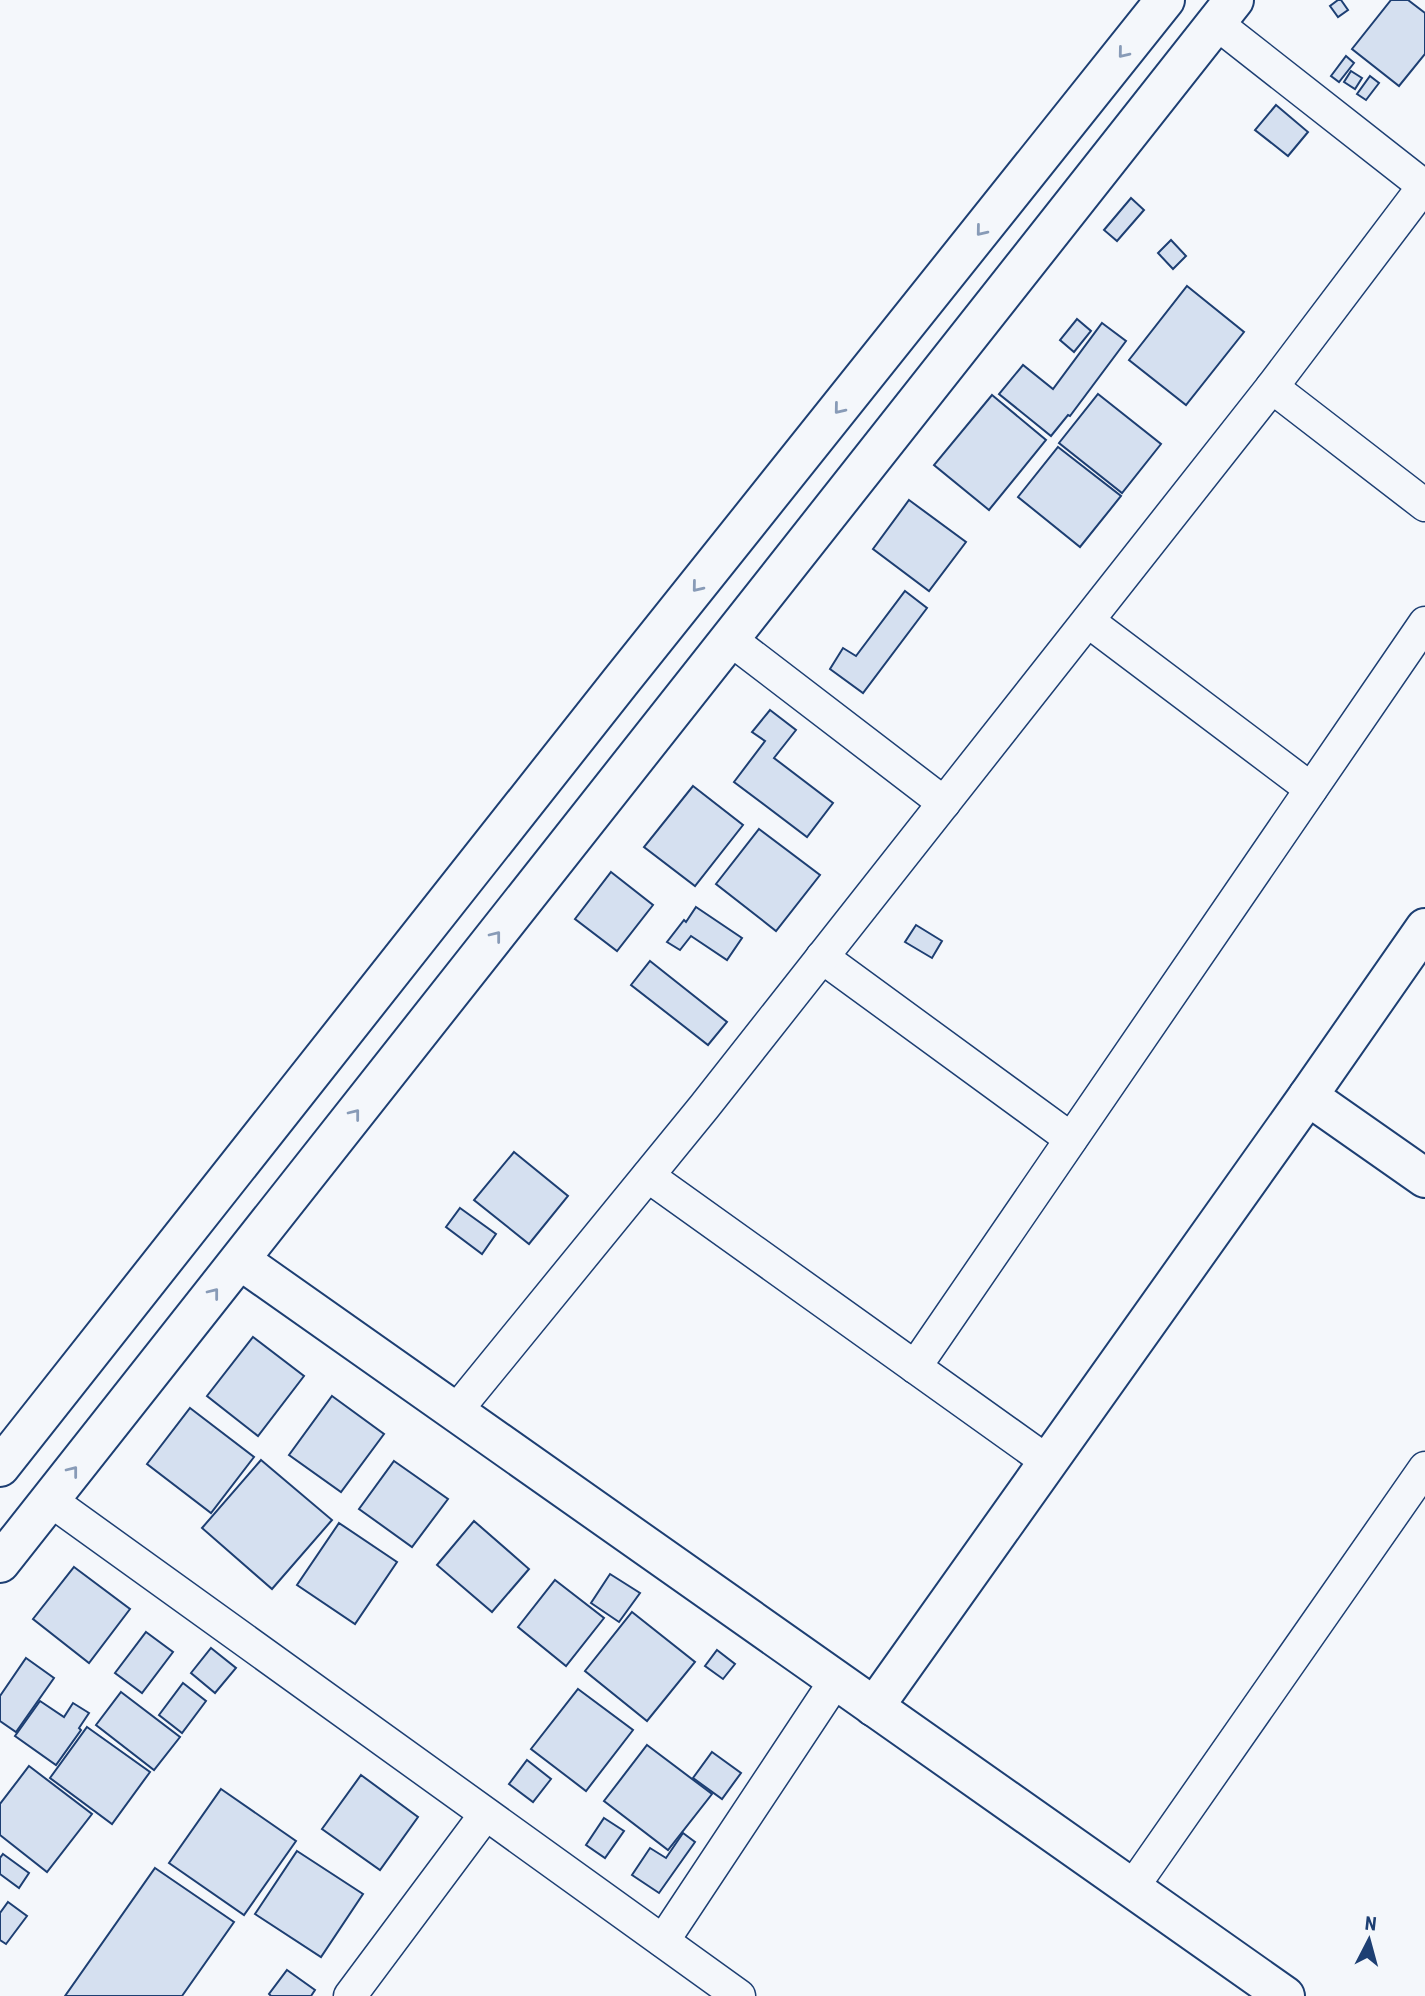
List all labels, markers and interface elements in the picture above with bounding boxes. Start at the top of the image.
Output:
one-way arrow [1118,46,1131,58]
one-way arrow [976,224,989,236]
one-way arrow [834,401,847,413]
one-way arrow [692,579,705,591]
one-way arrow [488,931,501,944]
one-way arrow [347,1110,360,1122]
one-way arrow [206,1288,218,1301]
one-way arrow [64,1467,77,1479]
north arrow [1334,1905,1404,1975]
text: N [1364,1912,1378,1936]

